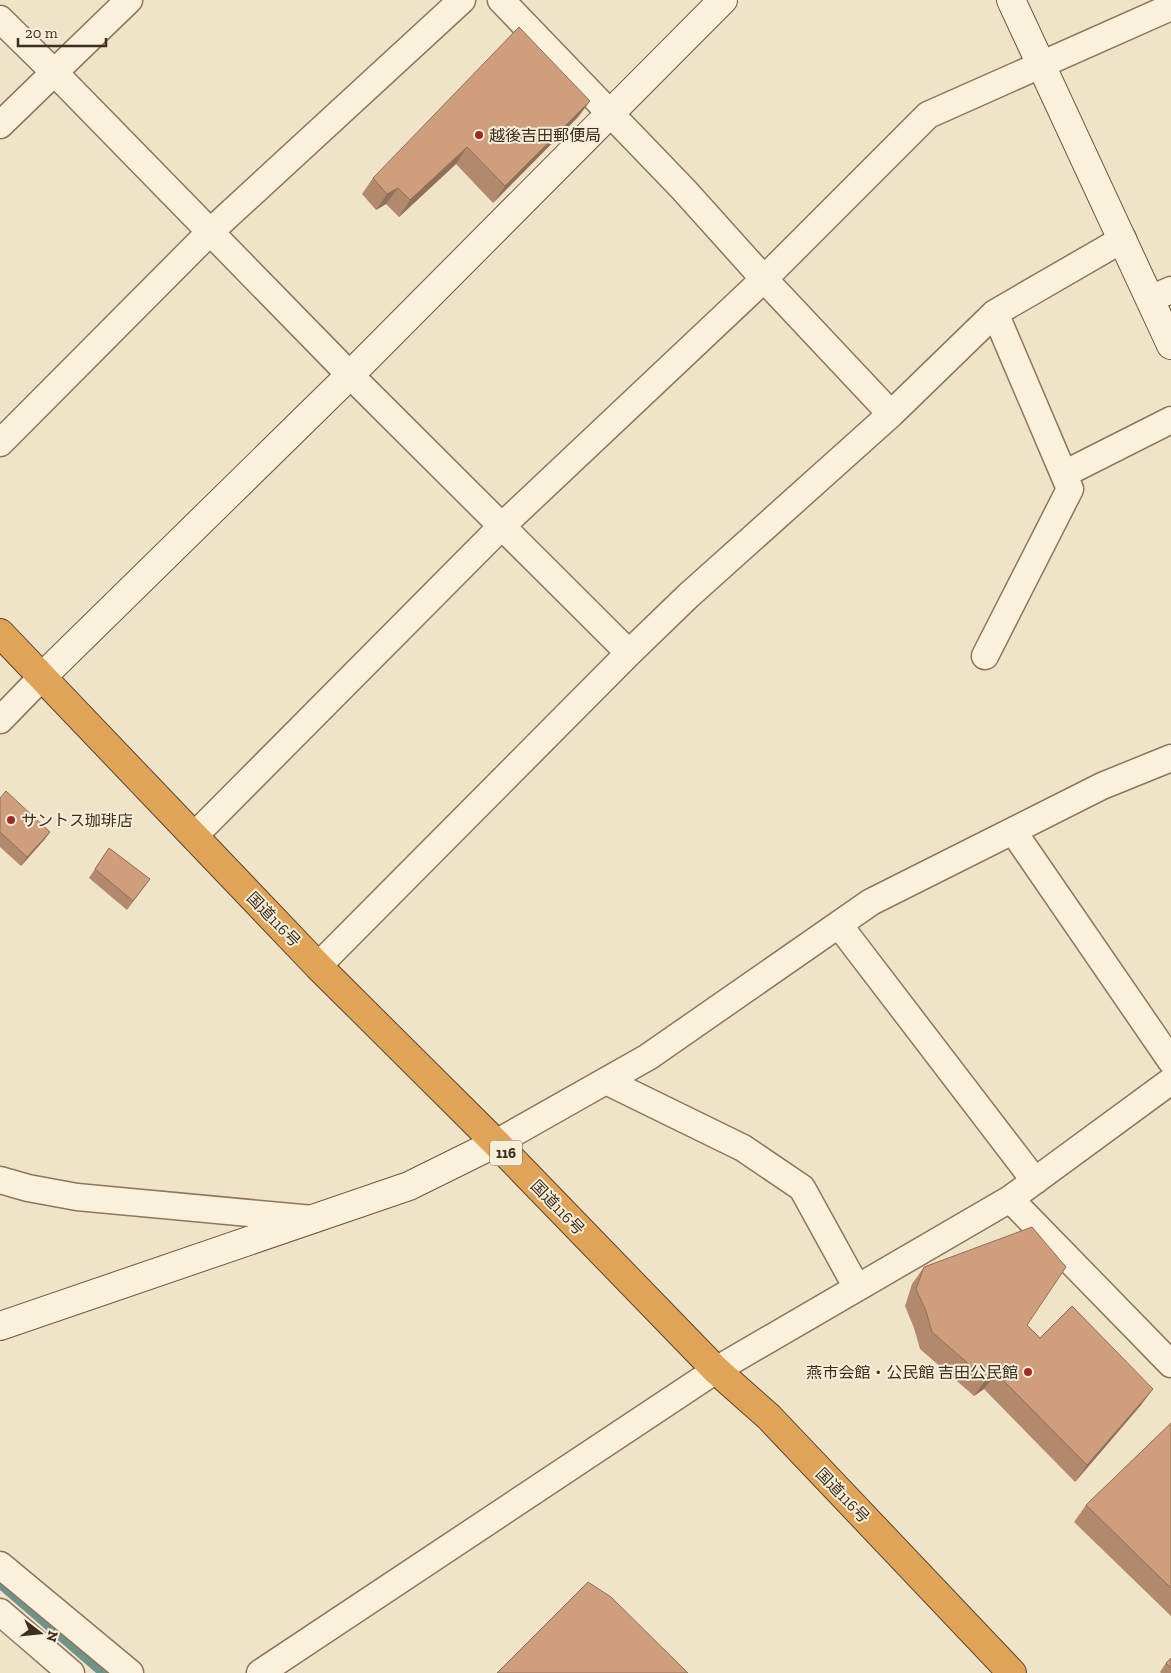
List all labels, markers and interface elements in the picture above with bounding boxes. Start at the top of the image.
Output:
scale bar [18,15,105,47]
text: 20 m [25,24,58,42]
place label: 越後吉田郵便局 [489,126,601,145]
marker: 越後吉田郵便局 [473,129,485,141]
place label: サントス珈琲店 [21,811,133,830]
marker: サントス珈琲店 [5,814,17,826]
street label: 国道116号 [243,888,304,951]
road number: 116 [490,1140,522,1166]
street label: 国道116号 [527,1176,588,1239]
place label: 燕市会館・公民館 吉田公民館 [806,1363,1018,1382]
marker: 燕市会館・公民館 吉田公民館 [1022,1366,1034,1378]
street label: 国道116号 [812,1464,873,1527]
north arrow [15,1608,65,1658]
text: N [42,1629,62,1644]

